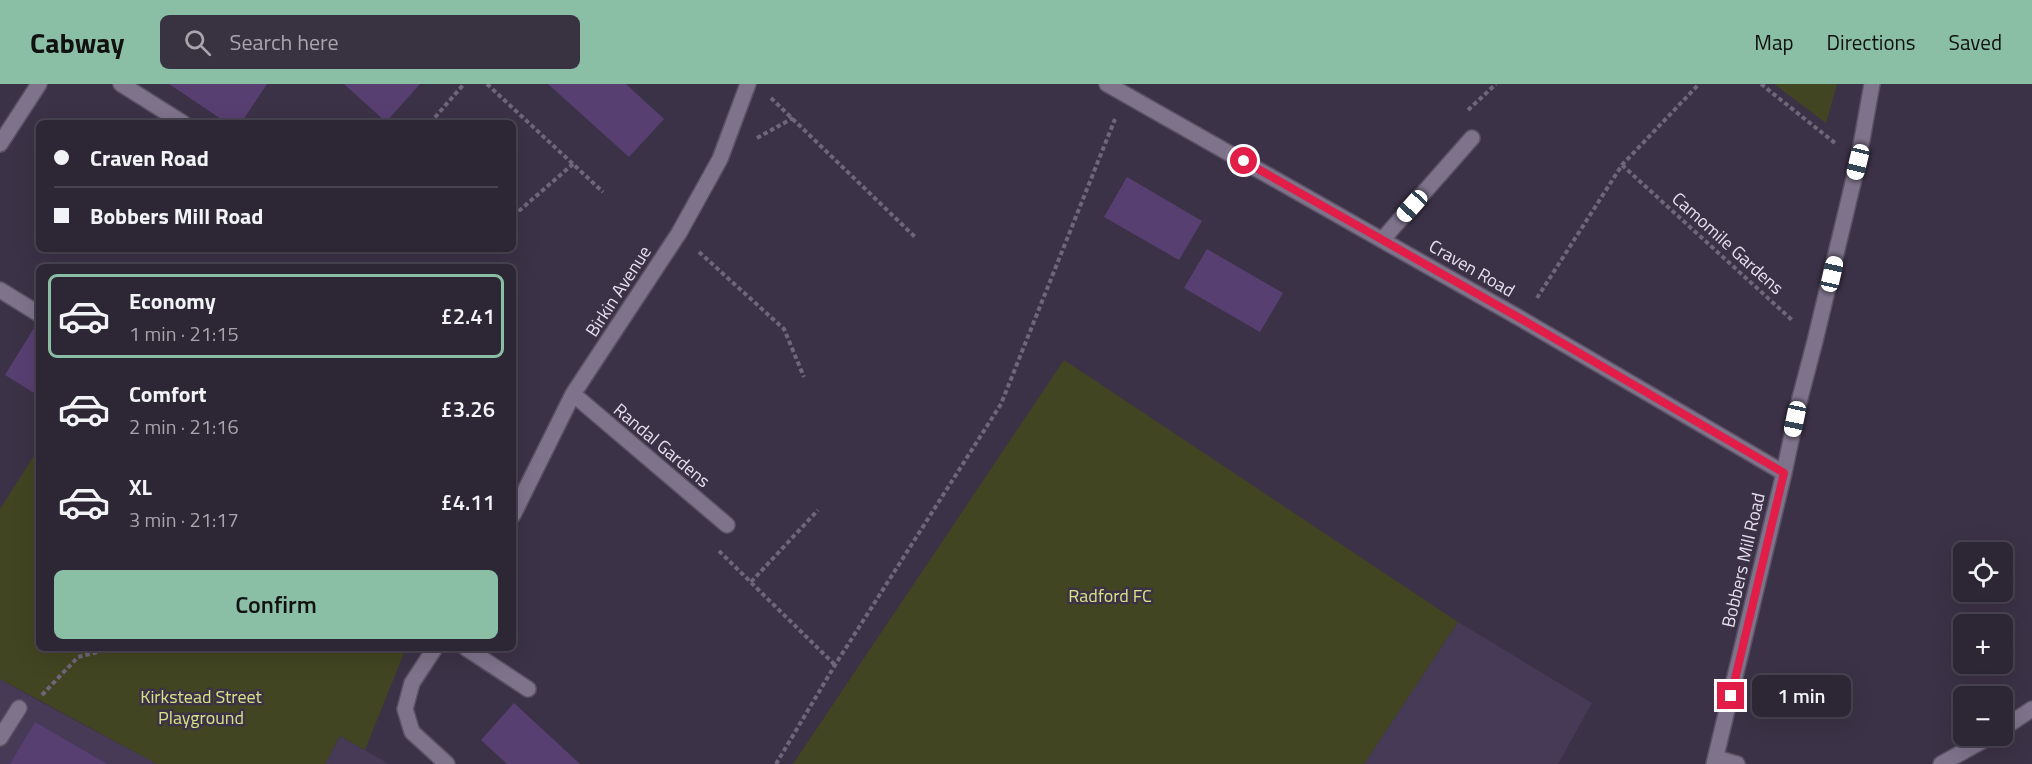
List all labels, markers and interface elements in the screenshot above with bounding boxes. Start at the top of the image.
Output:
search box [160,15,580,69]
text: Cabway [30,21,124,64]
text: Search here [229,25,339,59]
icon: search [181,26,214,59]
text: Map [1754,26,1794,58]
text: Directions [1827,26,1916,58]
text: Saved [1949,26,2002,58]
text: Craven Road [90,141,209,175]
car [1845,142,1871,182]
route start [1230,147,1257,174]
street label: Camomile Gardens [1666,185,1790,301]
car [1393,187,1431,225]
text: Bobbers Mill Road [90,199,263,233]
street label: Craven Road [1424,233,1520,303]
street label: Birkin Avenue [578,240,658,342]
car [1819,254,1845,294]
text: Economy [129,284,216,318]
icon: car [57,289,111,343]
text: £2.41 [440,299,495,333]
text: 1 min · 21:15 [129,318,239,349]
text: Comfort [129,377,207,411]
icon: car [57,382,111,436]
text: £3.26 [440,392,495,426]
street label: Randal Gardens [608,396,716,494]
car [1782,400,1808,438]
text: 2 min · 21:16 [129,411,239,442]
text: XL [129,470,152,504]
icon: car [57,475,111,529]
text: £4.11 [440,485,495,519]
street label: Bobbers Mill Road [1714,490,1772,630]
text: 3 min · 21:17 [129,504,239,535]
map controls [1953,542,2013,746]
button: locate [1953,542,2013,602]
button: Confirm [54,570,498,639]
park label: Radford FC [1068,582,1152,609]
button: + [1953,614,2013,674]
callout: 1 min [1752,675,1851,717]
text: 1 min [1777,680,1826,711]
route end [1717,682,1744,709]
park label: Kirkstead Street Playground [140,683,263,731]
button: − [1953,686,2013,746]

